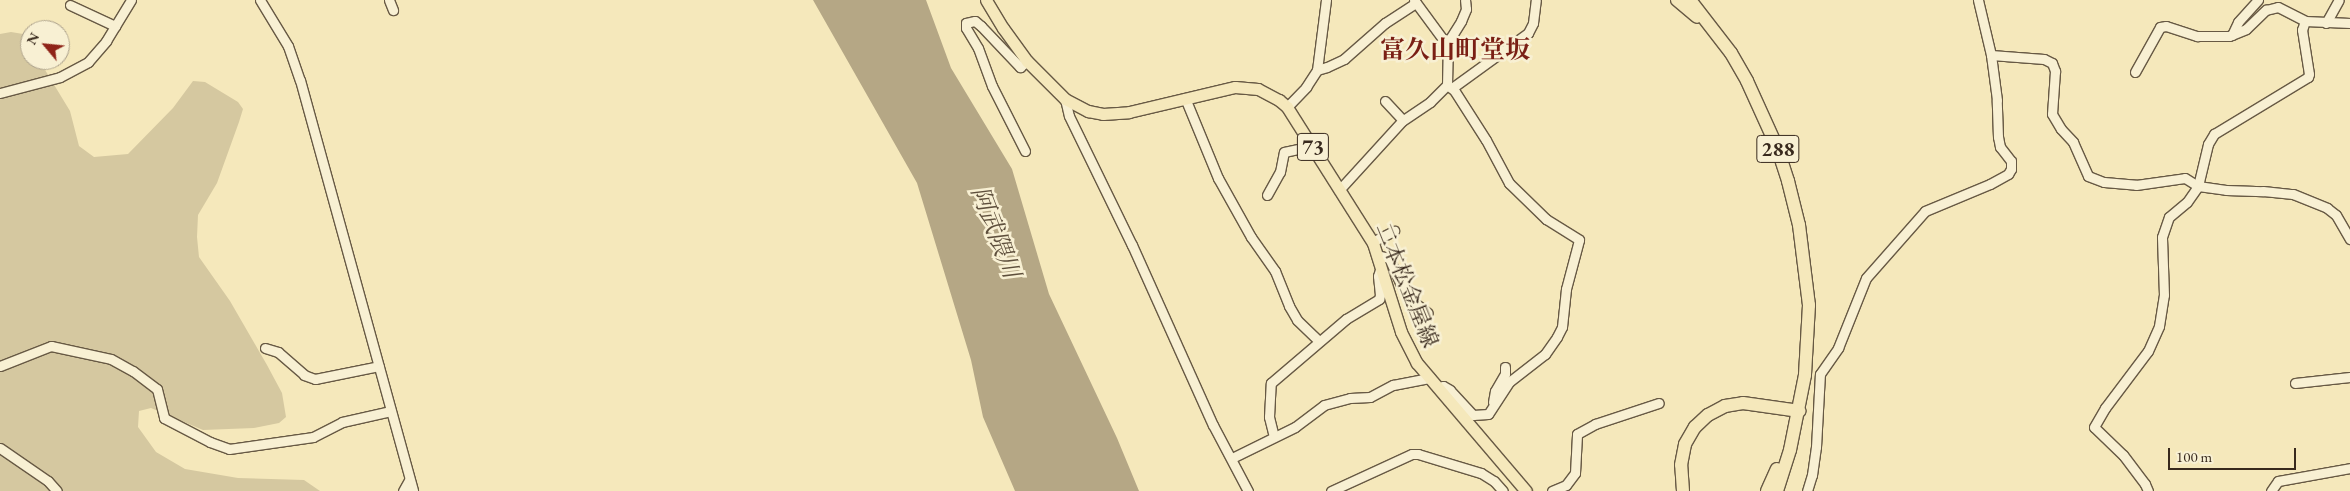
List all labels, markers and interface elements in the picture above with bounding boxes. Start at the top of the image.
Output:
north arrow [20,20,70,70]
text: N [22,29,43,48]
district label: 富久山町堂坂 [1380,34,1530,64]
road number: 73 [1297,128,1329,166]
road number: 288 [1756,130,1800,168]
water label: 阿武隈川 [965,182,1027,282]
street label: 二本松金屋線 [1370,219,1444,351]
scale bar [2170,438,2298,470]
text: 100 m [2176,447,2212,466]

